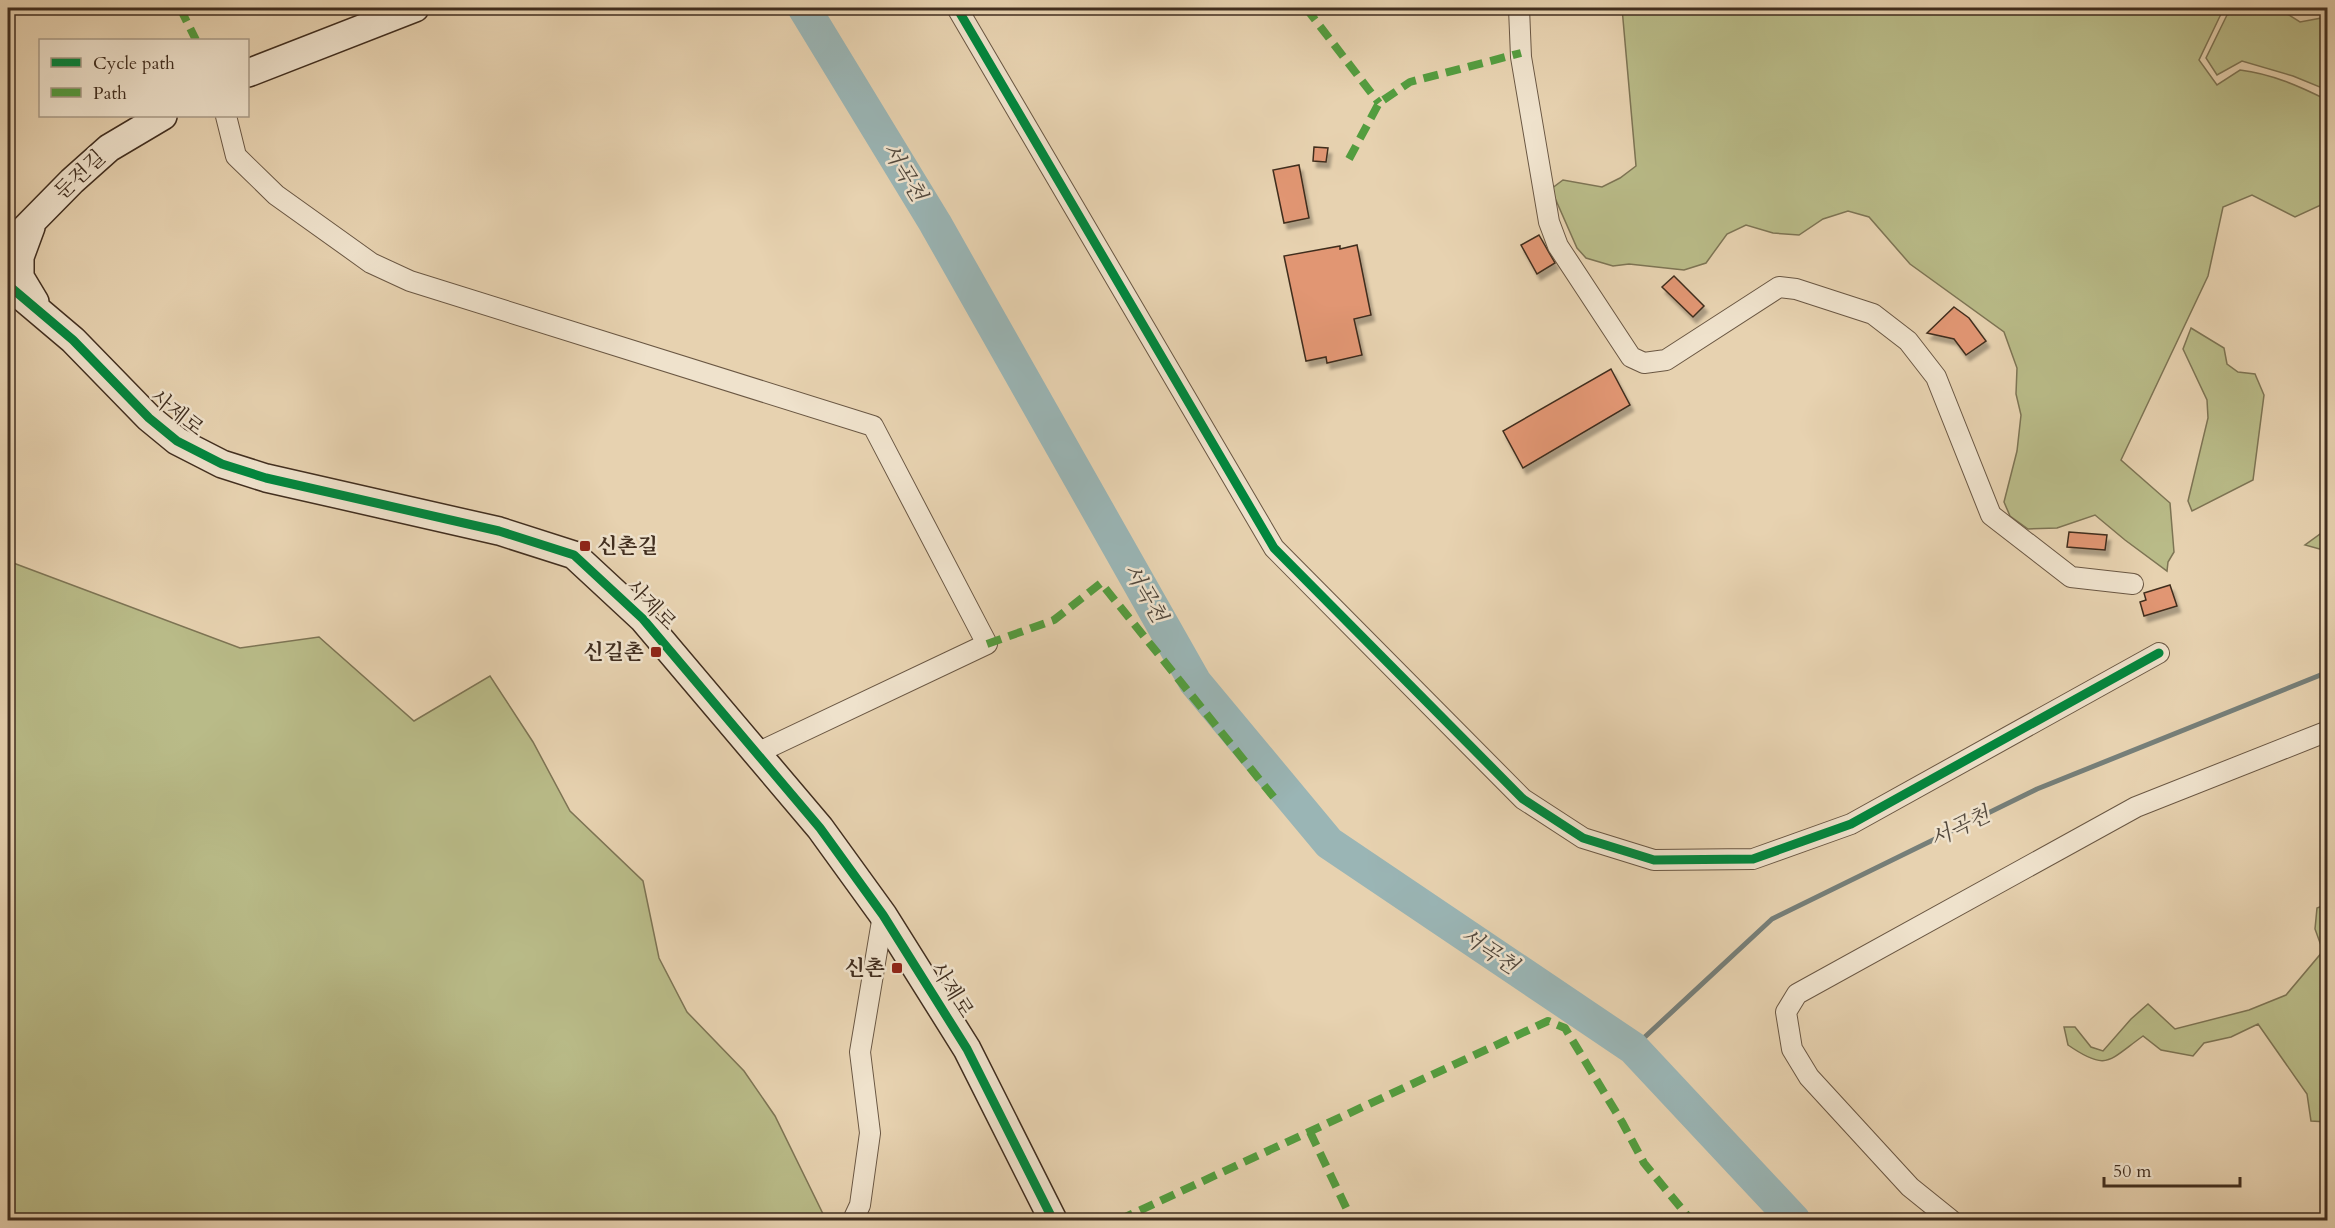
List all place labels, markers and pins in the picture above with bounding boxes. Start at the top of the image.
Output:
place label: 신촌길 [597,532,658,561]
marker: 신촌길 [578,539,592,553]
place label: 신길촌 [583,638,644,667]
marker: 신길촌 [649,645,663,659]
place label: 신촌 [844,954,885,983]
marker: 신촌 [890,961,904,975]

